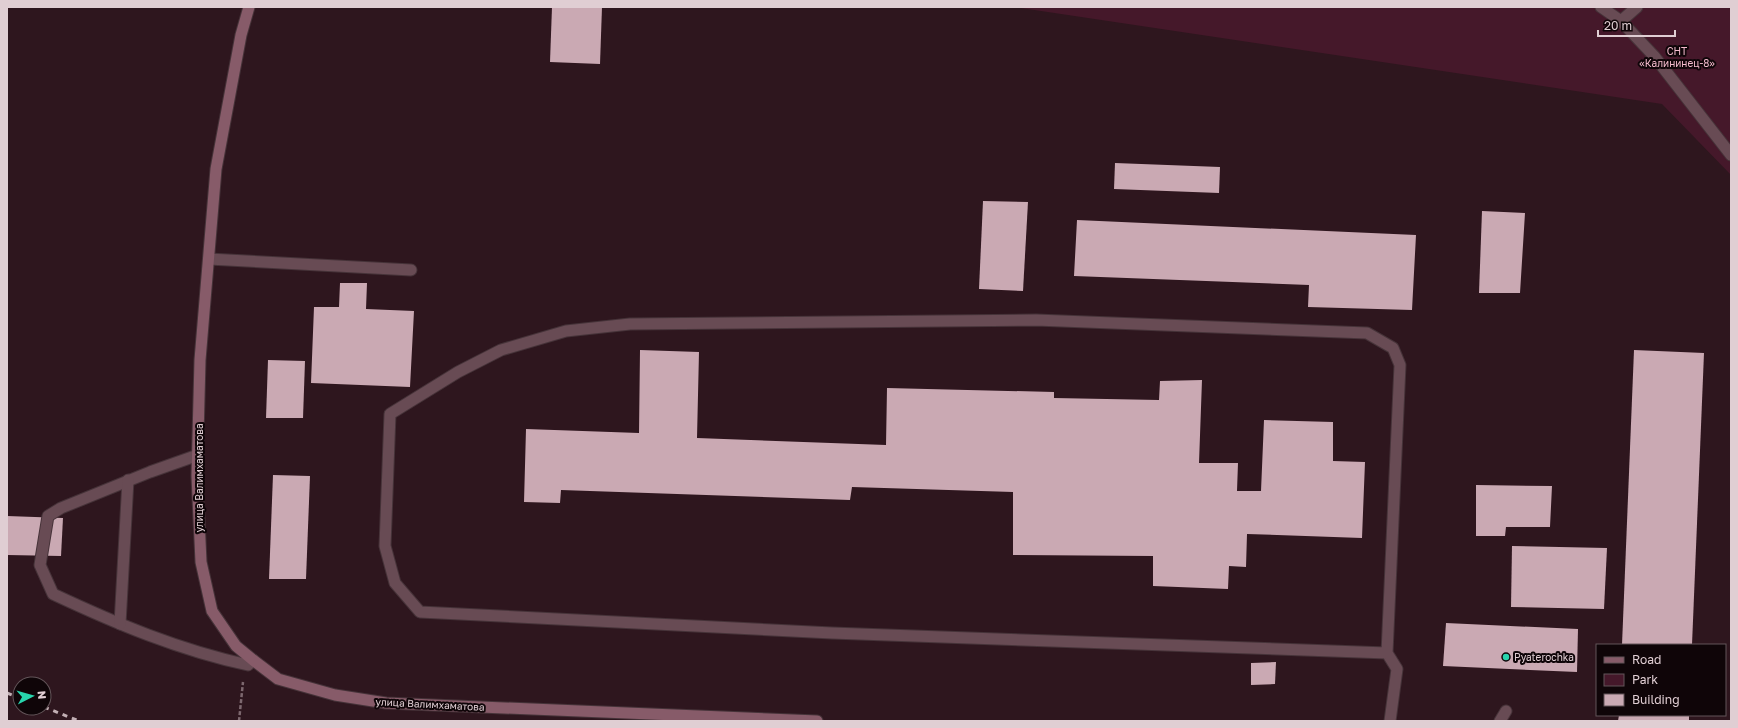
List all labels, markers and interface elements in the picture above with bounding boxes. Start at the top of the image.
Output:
scale bar [1598,12,1675,38]
text: 20 m [1604,18,1632,33]
park label: СНТ «Калининец-8» [1639,45,1715,69]
street label: улица Валимхаматова [193,423,205,533]
legend [1596,644,1726,716]
place label: Pyaterochka [1514,651,1574,663]
marker: Pyaterochka [1501,652,1511,662]
text: Road [1632,652,1661,667]
text: Park [1632,672,1658,687]
north arrow [12,676,52,716]
text: N [36,690,49,700]
text: Building [1632,692,1680,707]
street label: улица Валимхаматова [375,695,485,713]

